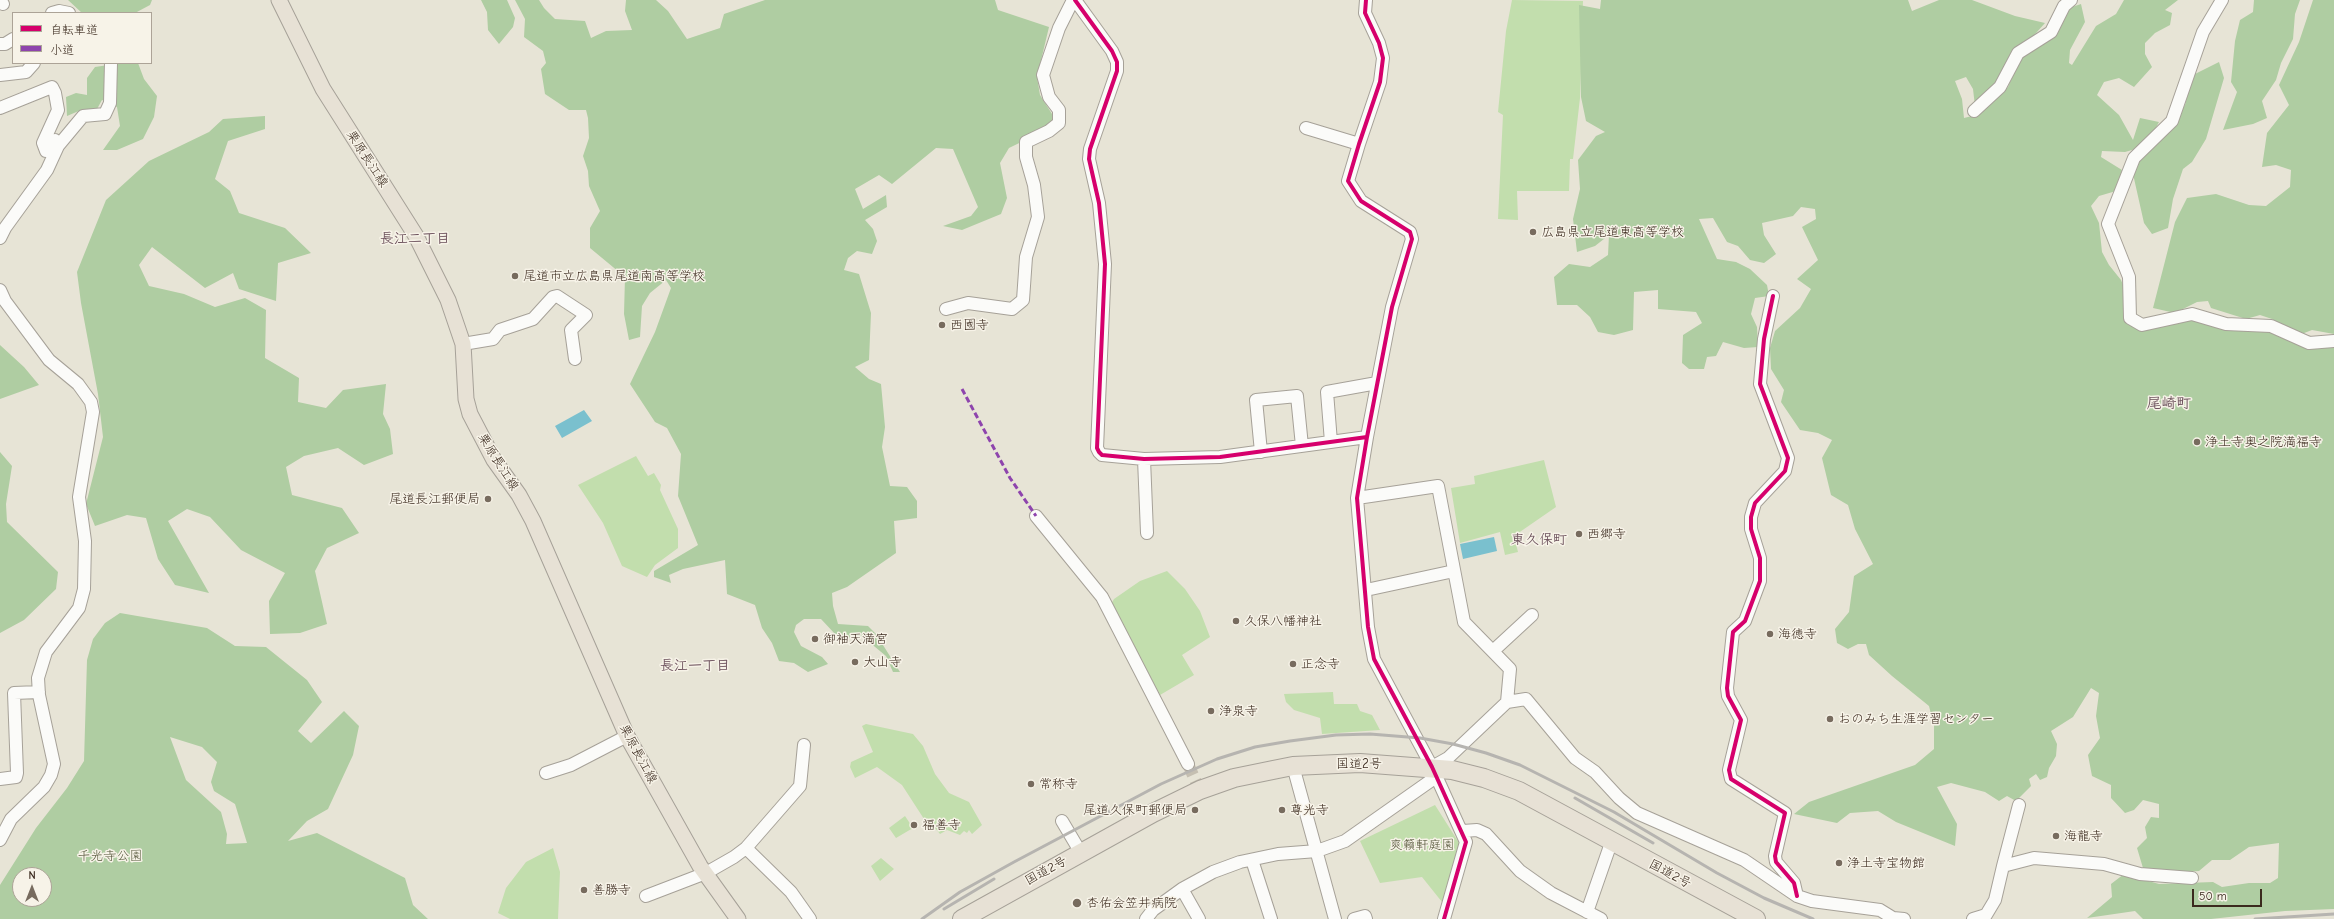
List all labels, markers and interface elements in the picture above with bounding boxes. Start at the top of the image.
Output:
legend [12,12,152,64]
text: 自転車道 [50,23,98,37]
text: 小道 [50,43,74,57]
street label: 栗原長江線 [343,127,391,191]
place label: 広島県立尾道東高等学校 [1541,224,1684,240]
marker: 広島県立尾道東高等学校 [1528,227,1538,237]
district label: 長江二丁目 [380,231,450,247]
place label: 尾道市立広島県尾道南高等学校 [523,268,705,284]
marker: 尾道市立広島県尾道南高等学校 [510,271,520,281]
place label: 西國寺 [950,317,989,333]
marker: 西國寺 [937,320,947,330]
district label: 尾崎町 [2147,395,2191,413]
street label: 栗原長江線 [474,430,522,494]
place label: 浄土寺奥之院満福寺 [2205,434,2322,450]
marker: 浄土寺奥之院満福寺 [2192,437,2202,447]
place label: 尾道長江郵便局 [389,491,480,507]
marker: 尾道長江郵便局 [483,494,493,504]
place label: 西郷寺 [1587,526,1626,542]
marker: 西郷寺 [1574,529,1584,539]
district label: 東久保町 [1511,532,1567,548]
place label: 久保八幡神社 [1244,613,1322,629]
marker: 久保八幡神社 [1231,616,1241,626]
place label: 海徳寺 [1778,626,1817,642]
marker: 海徳寺 [1765,629,1775,639]
place label: 御袖天満宮 [823,631,888,647]
marker: 御袖天満宮 [810,634,820,644]
place label: 大山寺 [863,654,902,670]
place label: 正念寺 [1301,656,1340,672]
marker: 大山寺 [850,657,860,667]
district label: 長江一丁目 [660,658,730,674]
marker: 正念寺 [1288,659,1298,669]
place label: 浄泉寺 [1219,703,1258,719]
marker: 浄泉寺 [1206,706,1216,716]
place label: おのみち生涯学習センター [1838,711,1994,727]
marker: おのみち生涯学習センター [1825,714,1835,724]
street label: 栗原長江線 [616,722,660,786]
street label: 国道2号 [1336,756,1382,772]
place label: 常称寺 [1039,776,1078,792]
marker: 常称寺 [1026,779,1036,789]
place label: 尾道久保町郵便局 [1083,802,1187,818]
place label: 尊光寺 [1290,802,1329,818]
marker: 尾道久保町郵便局 [1190,805,1200,815]
marker: 尊光寺 [1277,805,1287,815]
place label: 福善寺 [922,817,961,833]
marker: 福善寺 [909,820,919,830]
place label: 海龍寺 [2064,828,2103,844]
marker: 海龍寺 [2051,831,2061,841]
park label: 爽籟軒庭園 [1390,837,1454,853]
park label: 千光寺公園 [78,848,142,864]
street label: 国道2号 [1022,853,1070,889]
place label: 浄土寺宝物館 [1847,855,1925,871]
street label: 国道2号 [1646,856,1694,892]
marker: 浄土寺宝物館 [1834,858,1844,868]
north arrow [12,867,52,907]
text: N [28,869,36,882]
scale bar [2194,881,2264,907]
place label: 善勝寺 [592,882,631,898]
marker: 善勝寺 [579,885,589,895]
text: 50 m [2199,889,2227,903]
place label: 杏佑会笠井病院 [1086,895,1177,911]
marker: 杏佑会笠井病院 [1071,897,1083,909]

